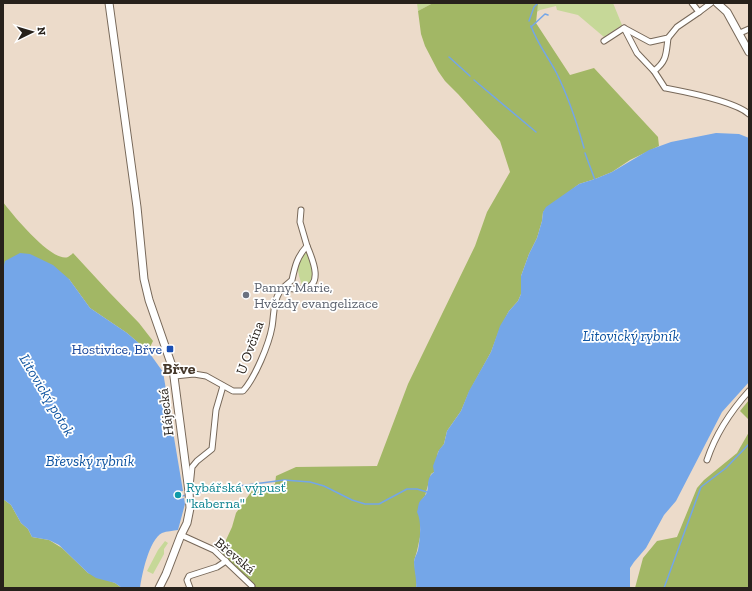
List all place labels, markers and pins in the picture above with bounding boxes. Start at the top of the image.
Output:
place label: Panny Marie, Hvězdy evangelizace [254,279,378,312]
marker: Panny Marie, Hvězdy evangelizace [241,290,251,300]
place label: Hostivice, Břve [72,341,162,358]
marker: Hostivice, Břve [165,344,175,354]
place label: Rybářská výpusť "kaberna" [186,479,287,512]
marker: Rybářská výpusť "kaberna" [173,490,183,500]

